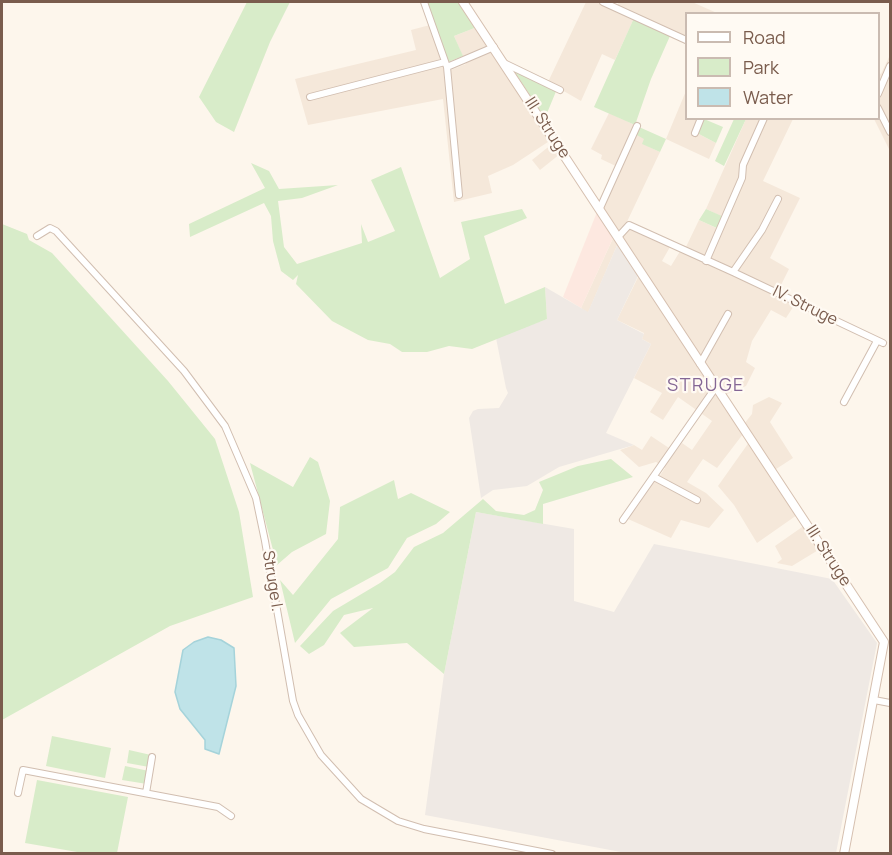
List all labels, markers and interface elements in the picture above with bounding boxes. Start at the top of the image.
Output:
legend [685,12,880,120]
text: Road [743,25,786,49]
text: Park [743,55,779,79]
text: Water [743,85,793,109]
street label: III. Struge [520,94,574,162]
street label: IV. Struge [769,282,841,330]
district label: STRUGE [667,375,745,397]
street label: III. Struge [801,522,855,590]
street label: Struge I. [258,549,286,613]

